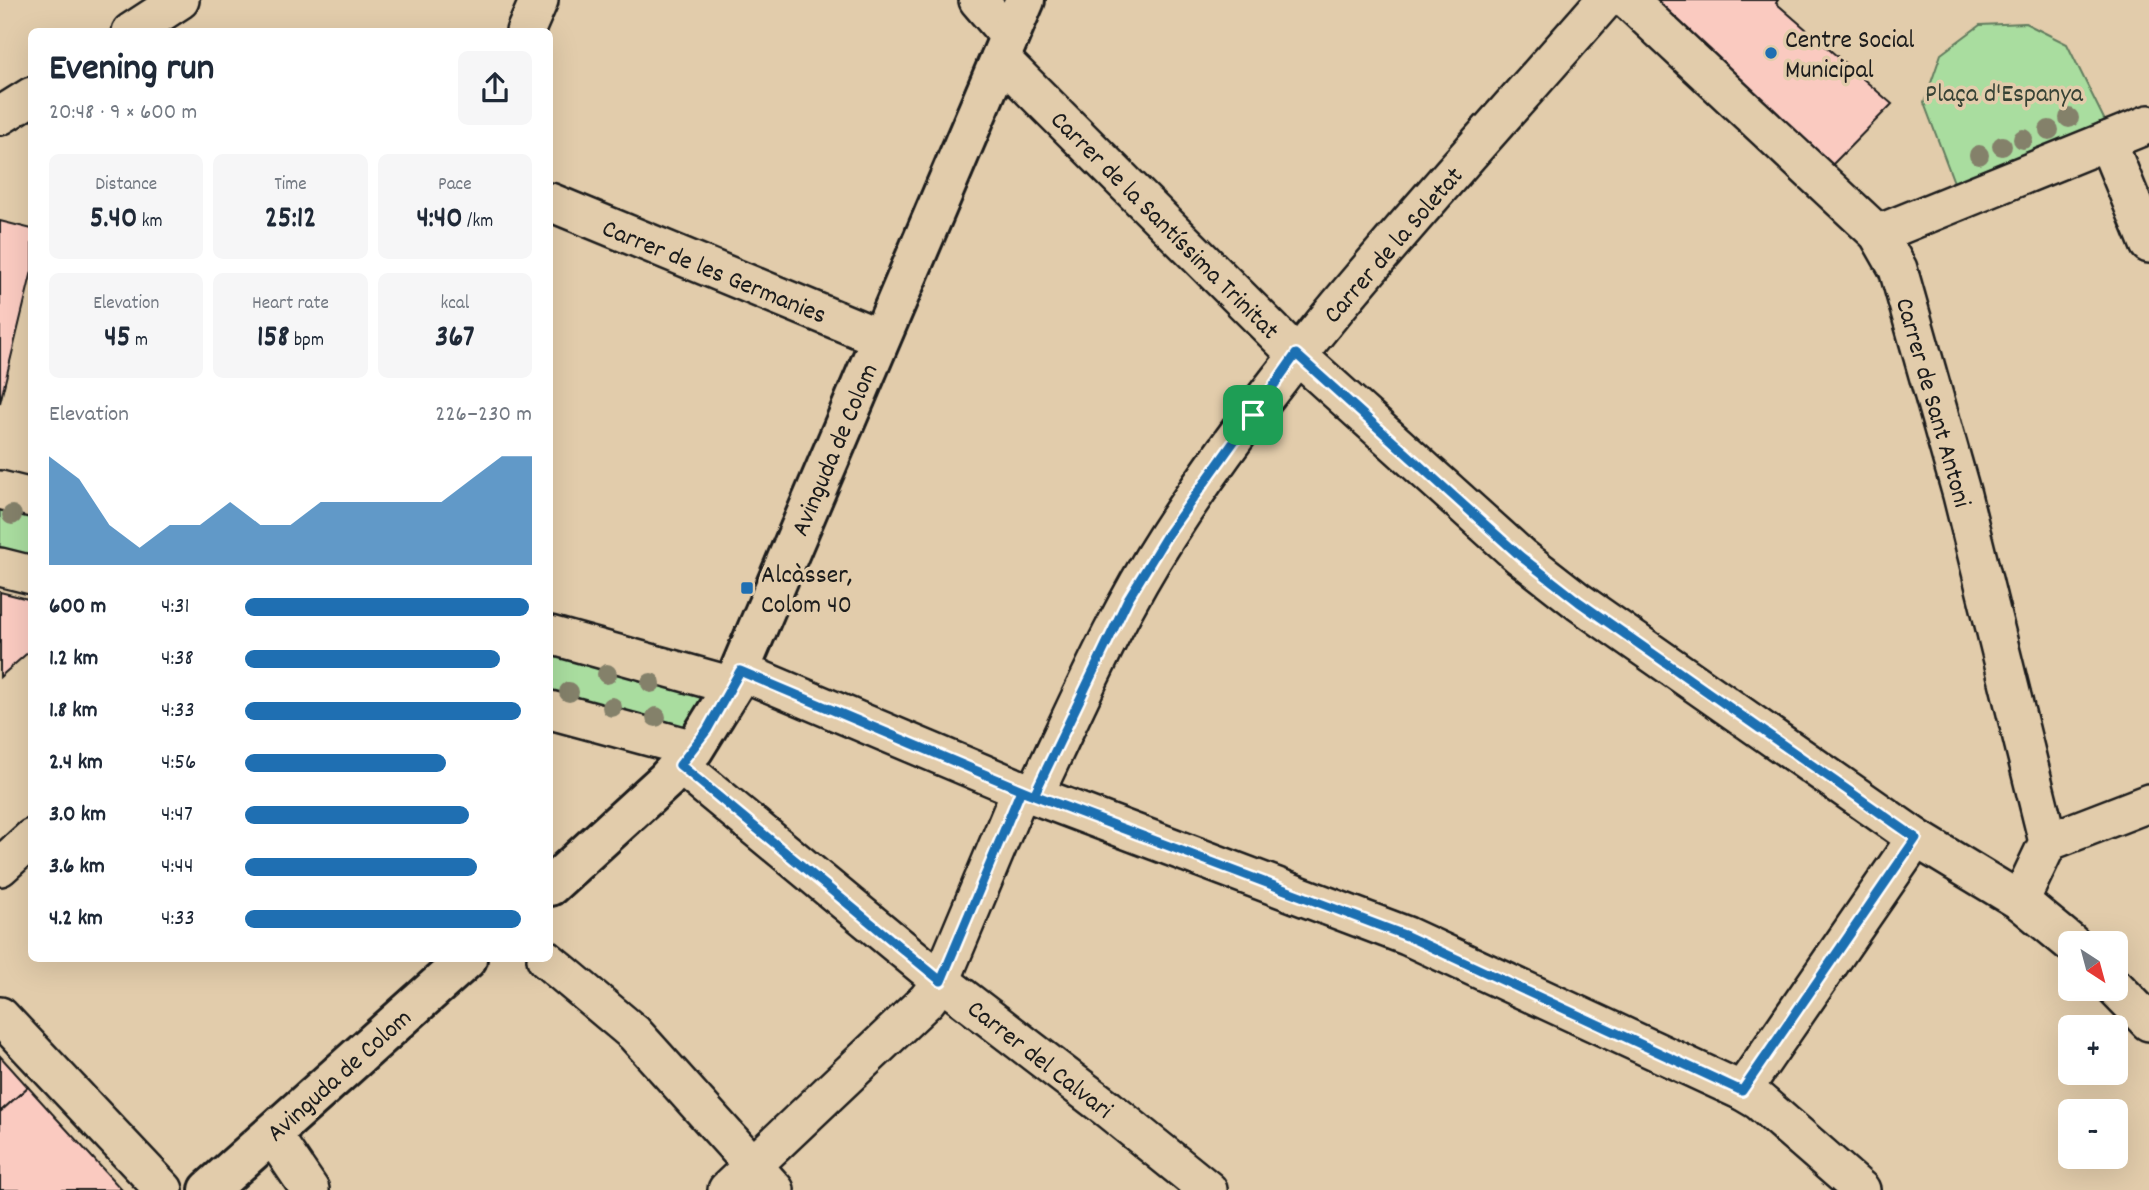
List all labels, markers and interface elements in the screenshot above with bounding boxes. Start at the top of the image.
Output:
place label: Centre Social Municipal [1785,23,1915,90]
text: Evening run [49,43,214,98]
marker: Centre Social Municipal [1763,45,1779,61]
button: share [458,51,532,125]
park label: Plaça d'Espanya [1925,77,2084,114]
text: 20:48 · 9 × 600 m [49,97,197,130]
street label: Carrer de la Santíssima Trinitat [1040,103,1287,350]
street label: Carrer de la Soletat [1316,159,1474,333]
text: Distance [95,172,157,199]
text: Time [274,172,307,199]
text: Pace [438,172,472,199]
text: 5.40 [90,199,137,242]
text: 25:12 [265,199,316,242]
text: 4:40 [416,199,463,242]
text: km [137,209,163,236]
text: /km [463,209,493,236]
street label: Carrer de les Germanies [596,211,831,335]
text: Elevation [93,291,159,318]
text: Heart rate [252,291,329,318]
text: kcal [440,291,469,318]
street label: Carrer de Sant Antoni [1884,294,1979,512]
text: 45 [104,318,131,361]
text: 158 [257,318,290,361]
text: 367 [435,318,475,361]
text: m [131,328,148,355]
text: bpm [290,328,324,355]
street label: Avinguda de Colom [783,358,889,542]
pin [1223,385,1283,445]
icon: arrive [1234,396,1272,434]
text: Elevation [49,399,129,432]
text: 226–230 m [435,399,532,432]
place label: Alcàsser, Colom 40 [761,558,853,625]
marker: Alcàsser, Colom 40 [739,580,755,596]
text: 600 m [49,591,106,624]
text: 4:31 [161,591,190,624]
text: 1.2 km [49,643,98,676]
text: 4:38 [161,643,194,676]
text: 1.8 km [49,695,98,728]
text: 4:33 [161,695,195,728]
text: 2.4 km [49,747,103,780]
text: 4:56 [161,747,196,780]
text: 3.0 km [49,799,106,832]
text: 4:47 [161,799,193,832]
text: 3.6 km [49,851,105,884]
text: 4:44 [161,851,193,884]
text: 4.2 km [49,903,103,936]
text: 4:33 [161,903,195,936]
north arrow [2058,931,2128,1001]
map controls [2058,931,2128,1169]
street label: Carrer del Calvari [958,992,1120,1130]
street label: Avinguda de Colom [259,1001,421,1152]
button: + [2058,1015,2128,1085]
button: − [2058,1099,2128,1169]

